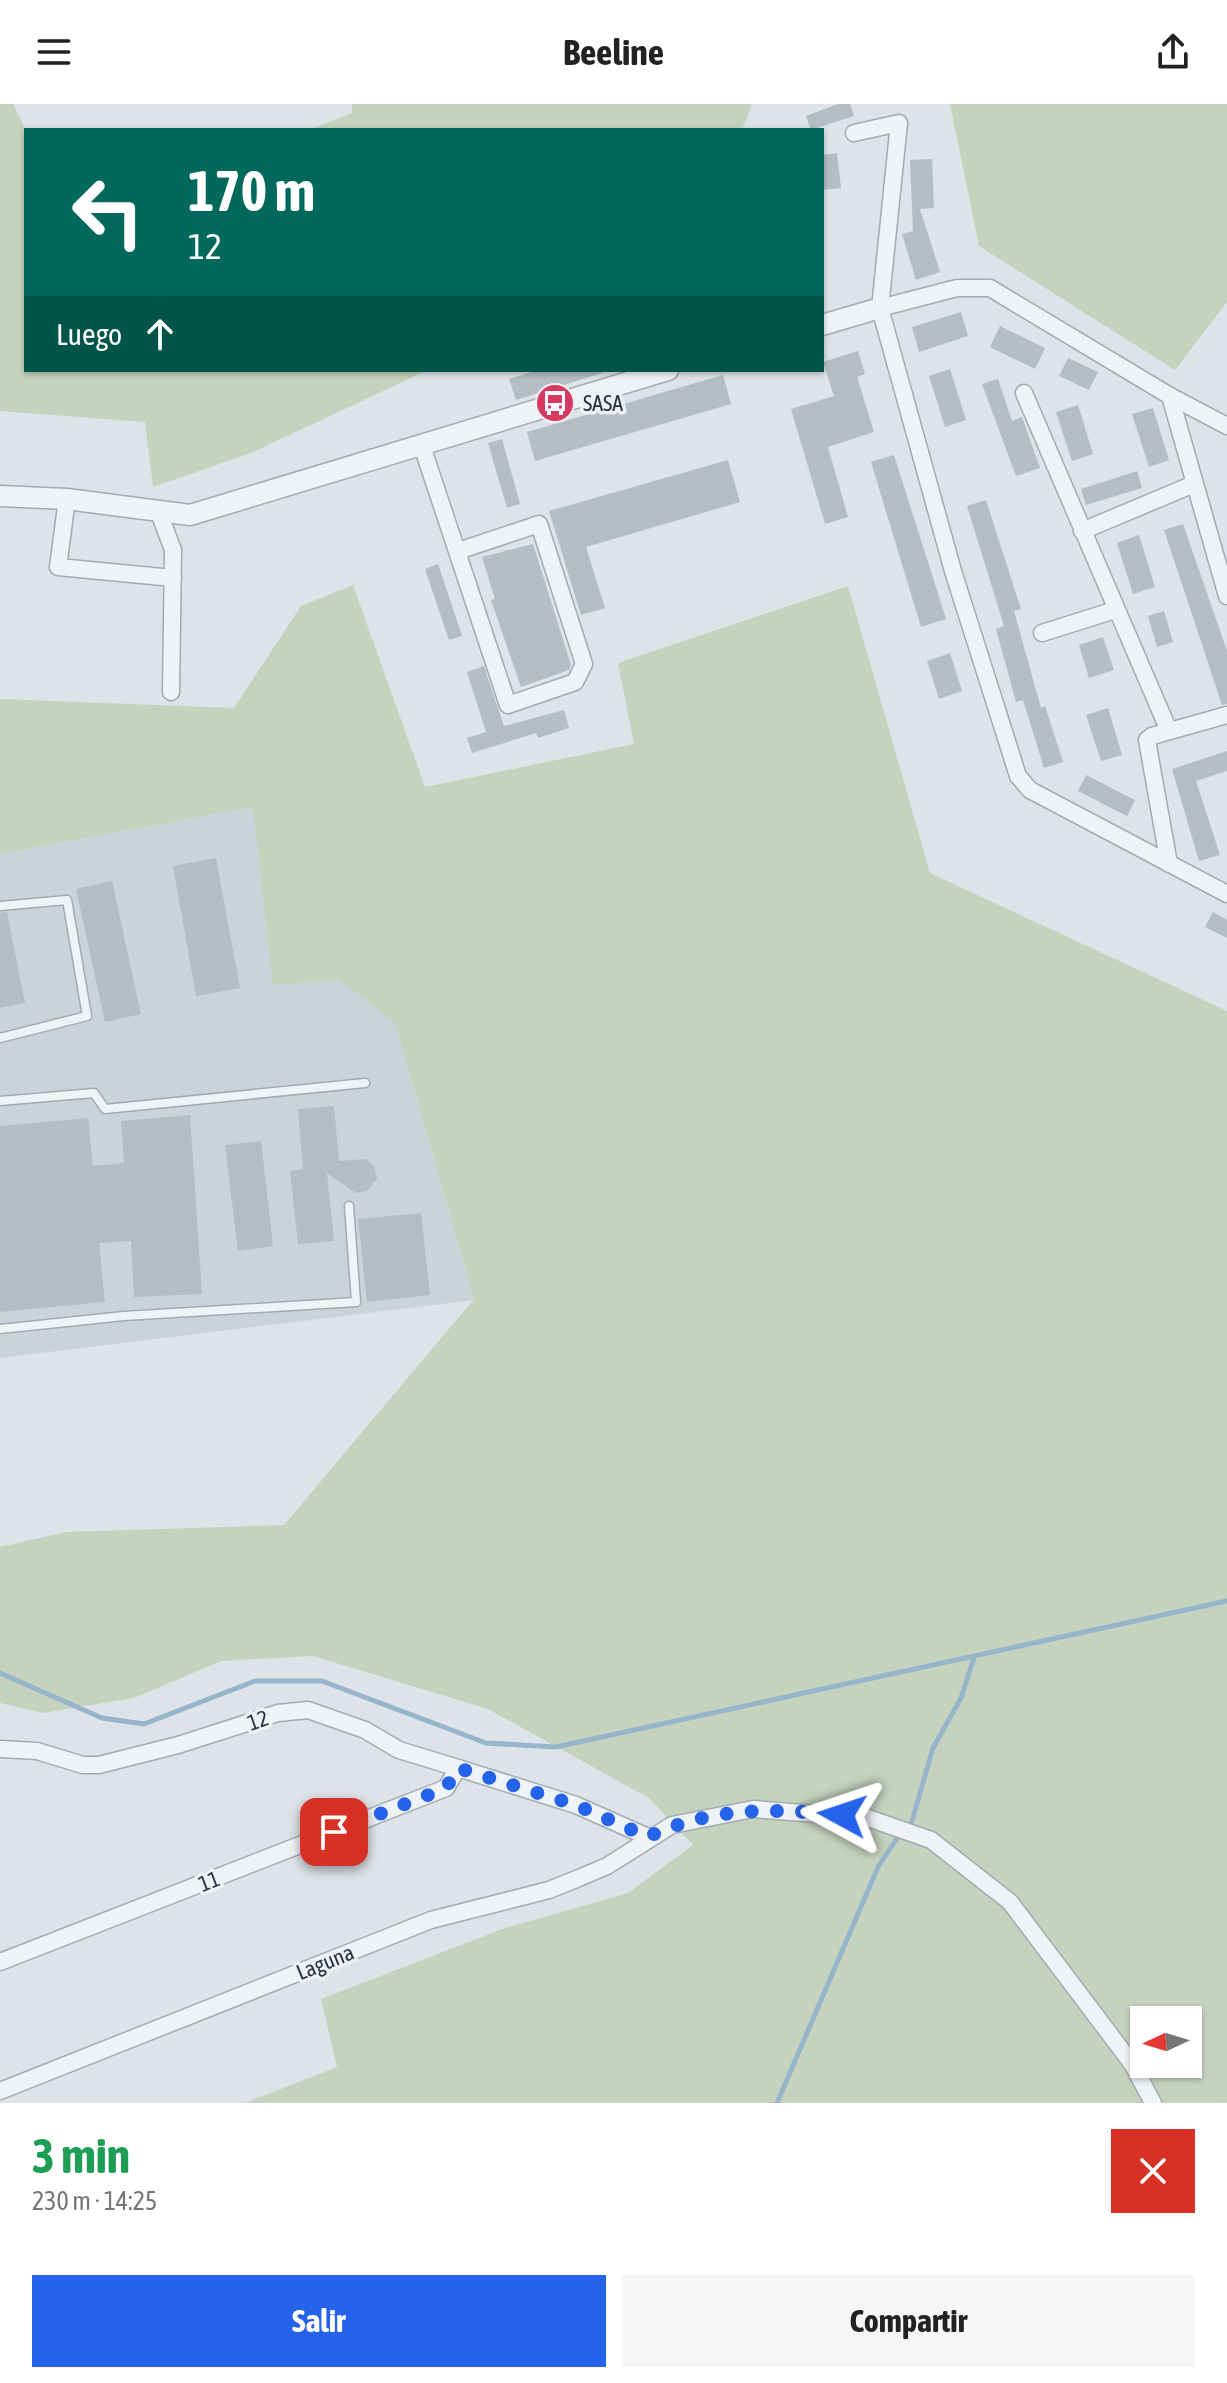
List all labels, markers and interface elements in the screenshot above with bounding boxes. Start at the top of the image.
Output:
icon: menu [32,30,76,74]
icon: share [1151,30,1195,74]
text: Beeline [563,31,664,73]
text: 170 m [188,159,315,223]
icon: left [56,160,160,264]
text: 12 [188,225,222,267]
icon: ahead [138,312,182,356]
text: Luego [56,317,122,351]
bus stop icon: SASA [534,382,576,424]
place label: SASA [583,390,623,416]
street label: 12 [244,1704,272,1736]
position arrow [800,1773,884,1857]
pin [300,1798,368,1866]
icon: arrive [312,1810,356,1854]
street label: 11 [195,1865,223,1897]
street label: Laguna [292,1939,358,1985]
north arrow [1130,2006,1202,2078]
map controls [1130,2006,1202,2078]
text: 3 min [32,2128,130,2183]
button: close [1111,2129,1195,2213]
text: 230 m · 14:25 [32,2186,157,2216]
button: Salir [32,2275,606,2367]
button: Compartir [622,2275,1195,2367]

